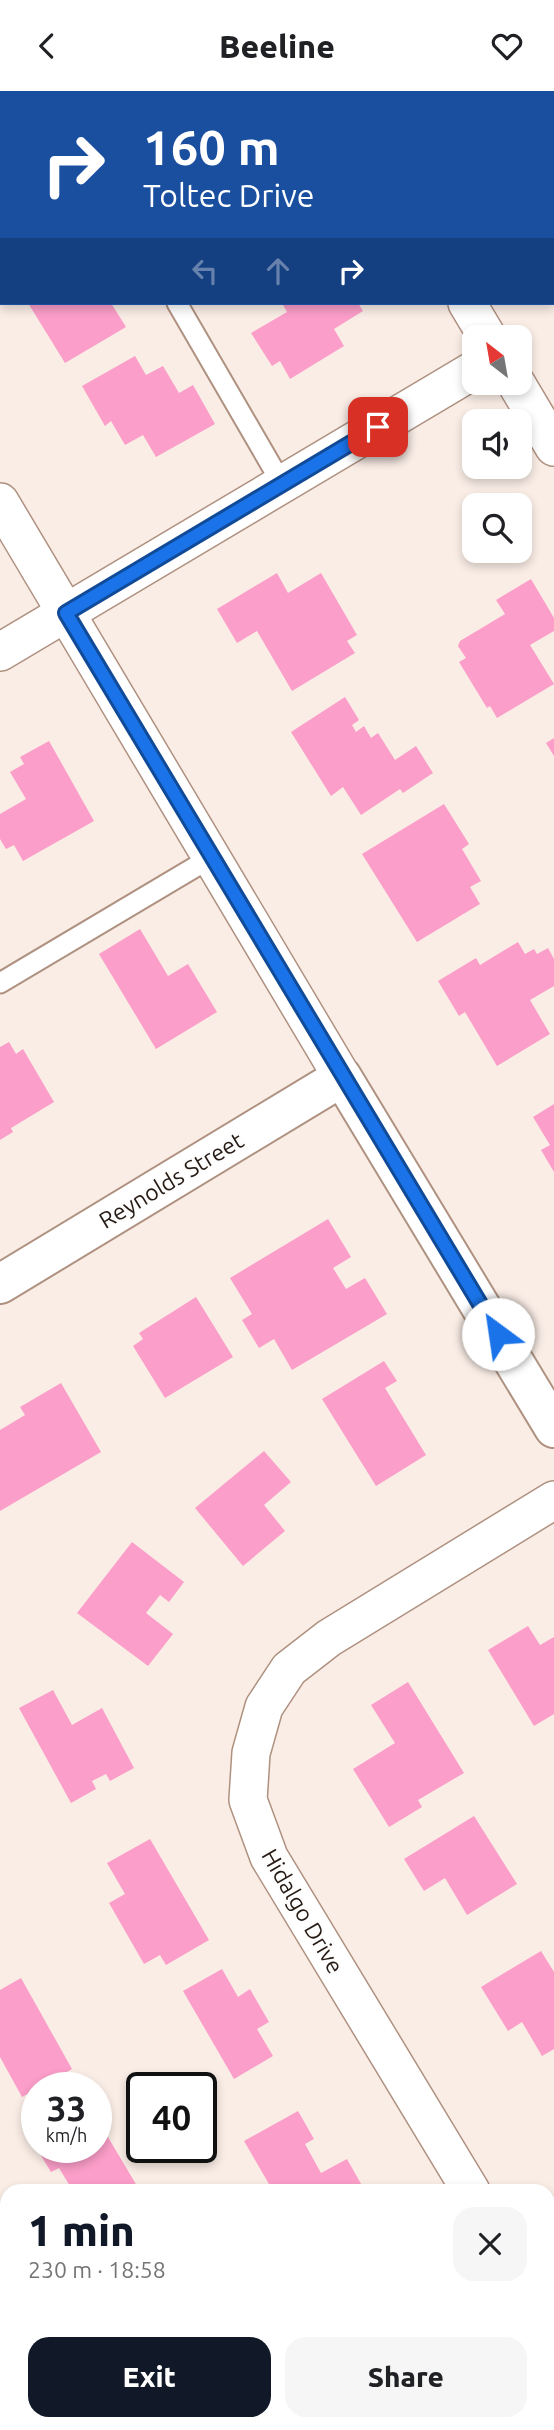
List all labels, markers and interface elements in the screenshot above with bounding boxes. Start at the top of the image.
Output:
icon: back [28,27,66,65]
icon: heart [488,27,526,65]
text: Beeline [219,28,335,64]
icon: right [28,119,119,210]
text: 160 m [143,119,280,174]
text: Toltec Drive [143,177,314,213]
icon: left [186,252,224,290]
icon: ahead [259,252,297,290]
icon: right [332,252,370,290]
north arrow [462,325,532,395]
map controls [462,325,532,563]
pin [348,397,408,457]
icon: arrive [359,408,397,446]
button: sound [462,409,532,479]
button: search [462,493,532,563]
street label: Reynolds Street [94,1127,248,1233]
position arrow [461,1297,535,1371]
street label: Hidalgo Drive [257,1844,349,1978]
speed limit sign: 40 [126,2072,217,2163]
text: 33 [47,2088,86,2128]
text: km/h [46,2125,87,2145]
text: 1 min [28,2207,135,2254]
button: close [453,2207,527,2281]
text: 230 m · 18:58 [28,2257,166,2282]
button: Exit [28,2337,271,2417]
button: Share [285,2337,527,2417]

